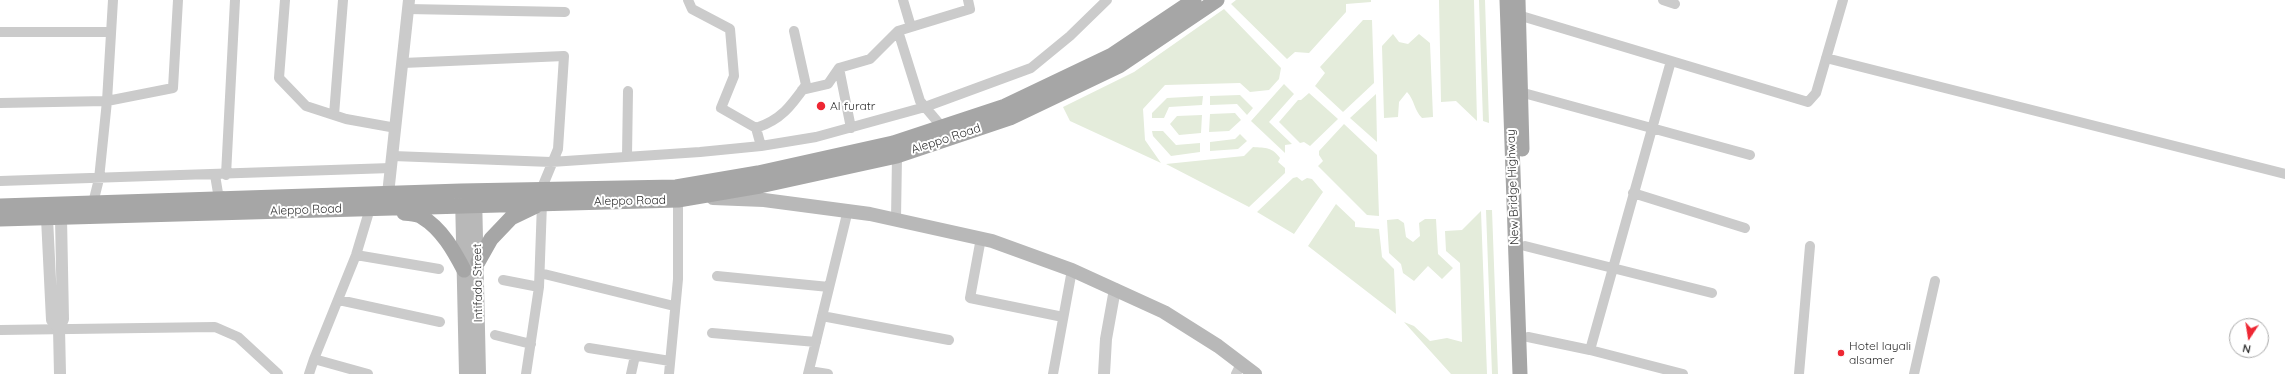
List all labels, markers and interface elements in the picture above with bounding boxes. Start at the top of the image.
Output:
place label: Al furatr [830,99,875,113]
marker: Al furatr [815,100,827,112]
street label: Aleppo Road [910,121,982,157]
street label: New Bridge Highway [1504,129,1522,245]
street label: Aleppo Road [594,193,666,209]
street label: Aleppo Road [270,202,342,218]
street label: Intifada Street [470,243,486,323]
north arrow [2229,318,2269,358]
place label: Hotel layali alsamer [1849,339,1911,367]
text: N [2241,341,2252,356]
marker: Hotel layali alsamer [1836,348,1846,358]

